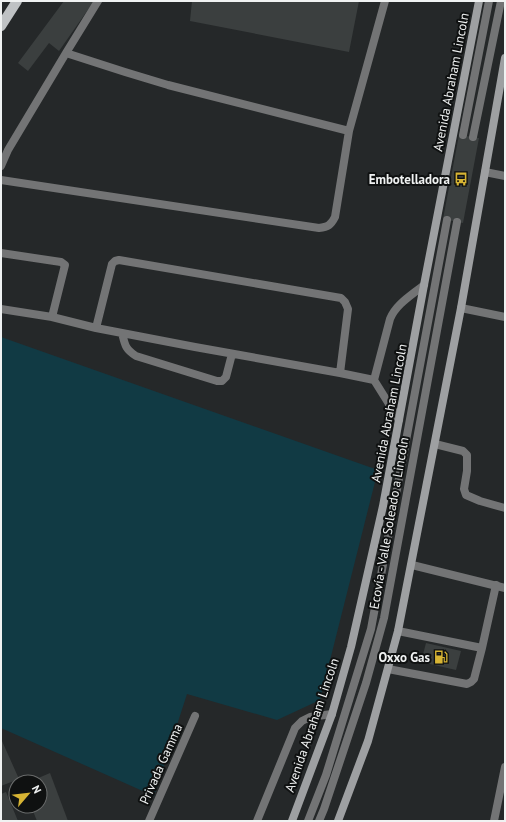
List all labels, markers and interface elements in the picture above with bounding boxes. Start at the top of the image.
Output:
street label: Avenida Abraham Lincoln [429,11,473,153]
place label: Embotelladora [369,171,450,188]
bus stop icon: Embotelladora [453,171,469,187]
street label: Avenida Abraham Lincoln [367,342,411,484]
street label: Ecovía - Valle Soleado a Lincoln [365,436,413,610]
place label: Oxxo Gas [378,649,431,666]
fuel station icon: Oxxo Gas [433,649,449,665]
street label: Avenida Abraham Lincoln [281,656,343,794]
street label: Privada Gamma [136,721,186,807]
north arrow [8,774,48,814]
text: N [29,783,45,796]

